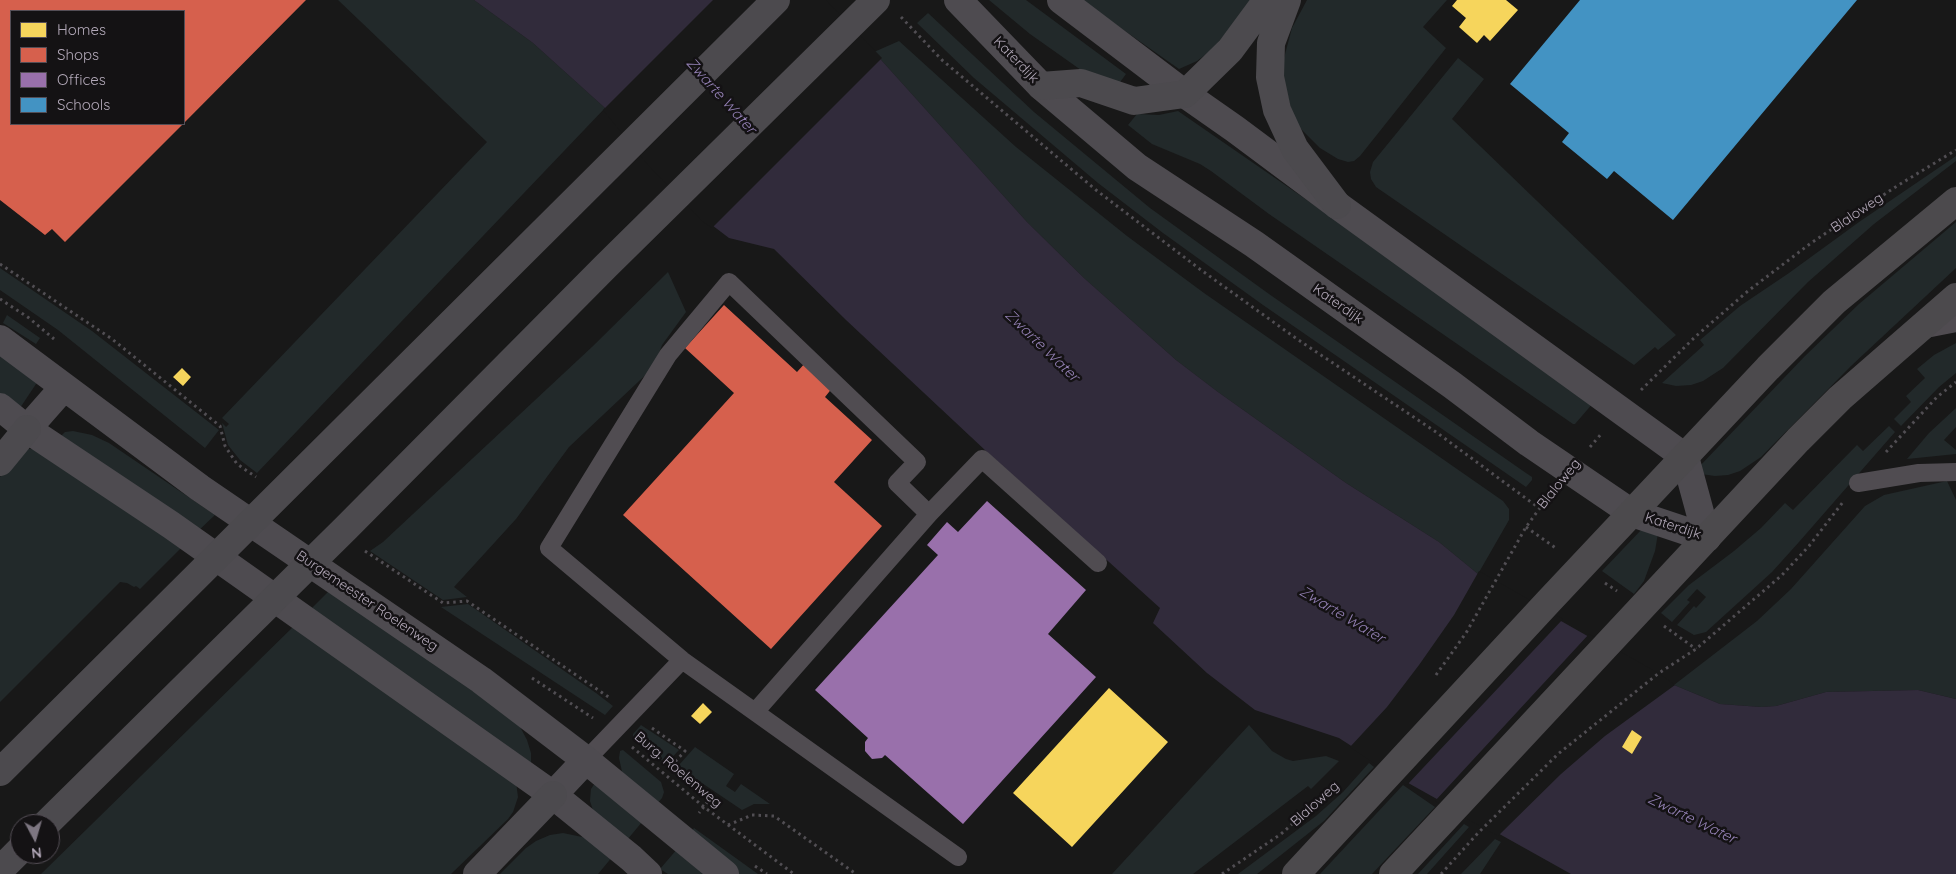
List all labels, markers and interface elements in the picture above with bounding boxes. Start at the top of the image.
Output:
legend [10,10,185,125]
text: Homes [57,20,106,39]
street label: Katerdijk [990,33,1042,87]
text: Shops [57,45,99,64]
water label: Zwarte Water [682,54,760,138]
text: Offices [57,70,106,89]
text: Schools [57,95,110,114]
street label: Blaloweg [1828,189,1886,237]
street label: Katerdijk [1309,280,1367,328]
water label: Zwarte Water [1001,306,1083,386]
street label: Blaloweg [1534,456,1584,512]
street label: Katerdijk [1643,509,1703,543]
street label: Burgemeester Roelenweg [293,547,441,655]
water label: Zwarte Water [1296,583,1388,647]
street label: Burg. Roelenweg [631,728,725,812]
street label: Blaloweg [1287,778,1343,830]
water label: Zwarte Water [1645,790,1739,848]
north arrow [10,814,60,864]
text: N [30,843,43,862]

